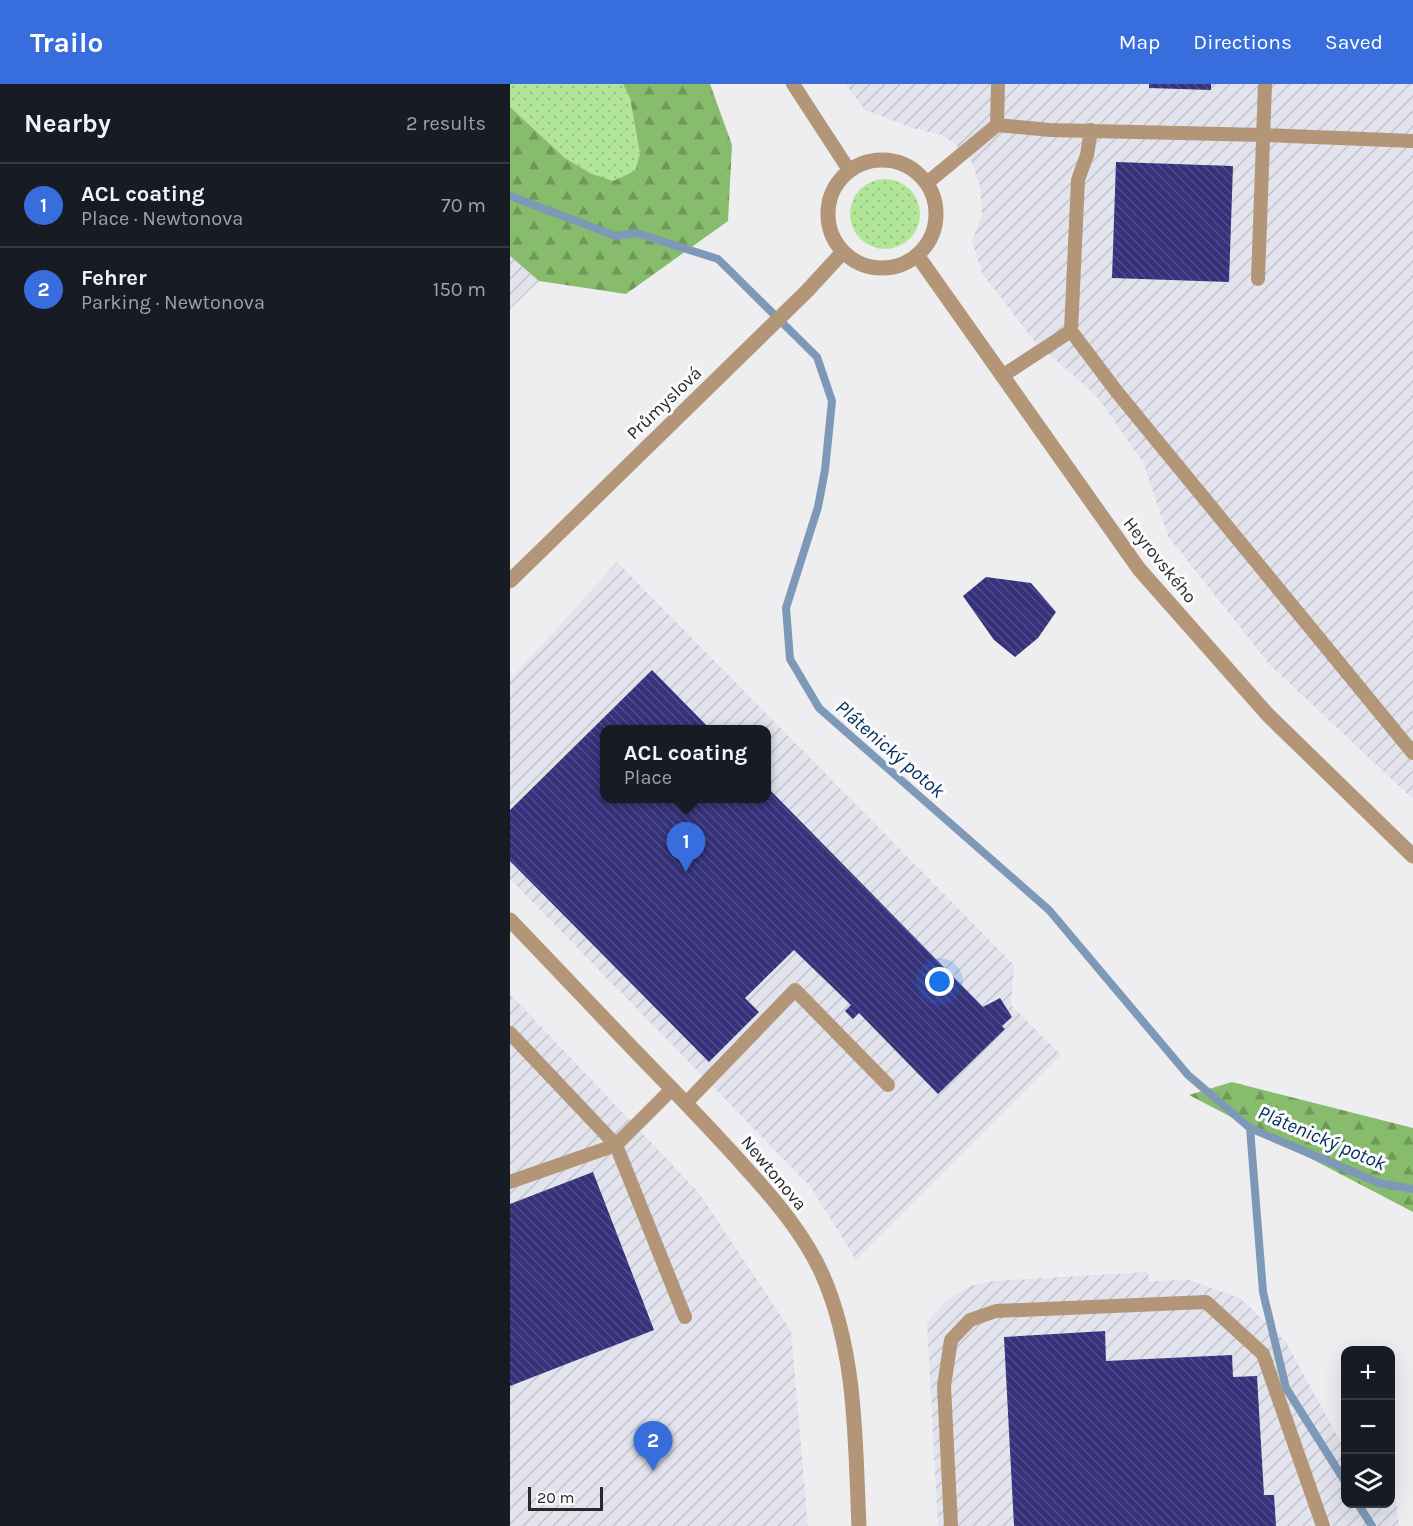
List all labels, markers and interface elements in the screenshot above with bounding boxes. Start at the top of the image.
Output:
text: Trailo [30,26,103,59]
text: Map [1119,30,1160,54]
text: Directions [1193,30,1292,54]
text: Saved [1325,30,1383,54]
text: Nearby [24,108,111,139]
text: 2 results [406,112,486,135]
text: ACL coating [81,181,205,207]
text: 1 [40,194,47,217]
text: 70 m [441,194,486,217]
text: Place · Newtonova [81,207,243,230]
text: Fehrer [81,265,147,291]
text: 2 [37,278,50,301]
text: 150 m [433,278,486,301]
text: Parking · Newtonova [81,291,265,314]
street label: Průmyslová [622,362,706,444]
street label: Heyrovského [1119,512,1201,608]
water label: Plátenický potok [831,695,950,803]
popup [600,725,771,803]
text: ACL coating [624,740,747,766]
text: Place [624,766,672,789]
pin: 1 [666,822,705,872]
your location [925,967,954,996]
water label: Plátenický potok [1255,1101,1390,1176]
street label: Newtonova [736,1131,812,1215]
map controls [1341,1346,1395,1508]
button: + [1341,1346,1395,1400]
button: − [1341,1400,1395,1454]
pin: 2 [634,1422,672,1471]
button: layers [1341,1454,1395,1508]
scale bar [528,1484,603,1512]
text: 20 m [537,1488,575,1507]

